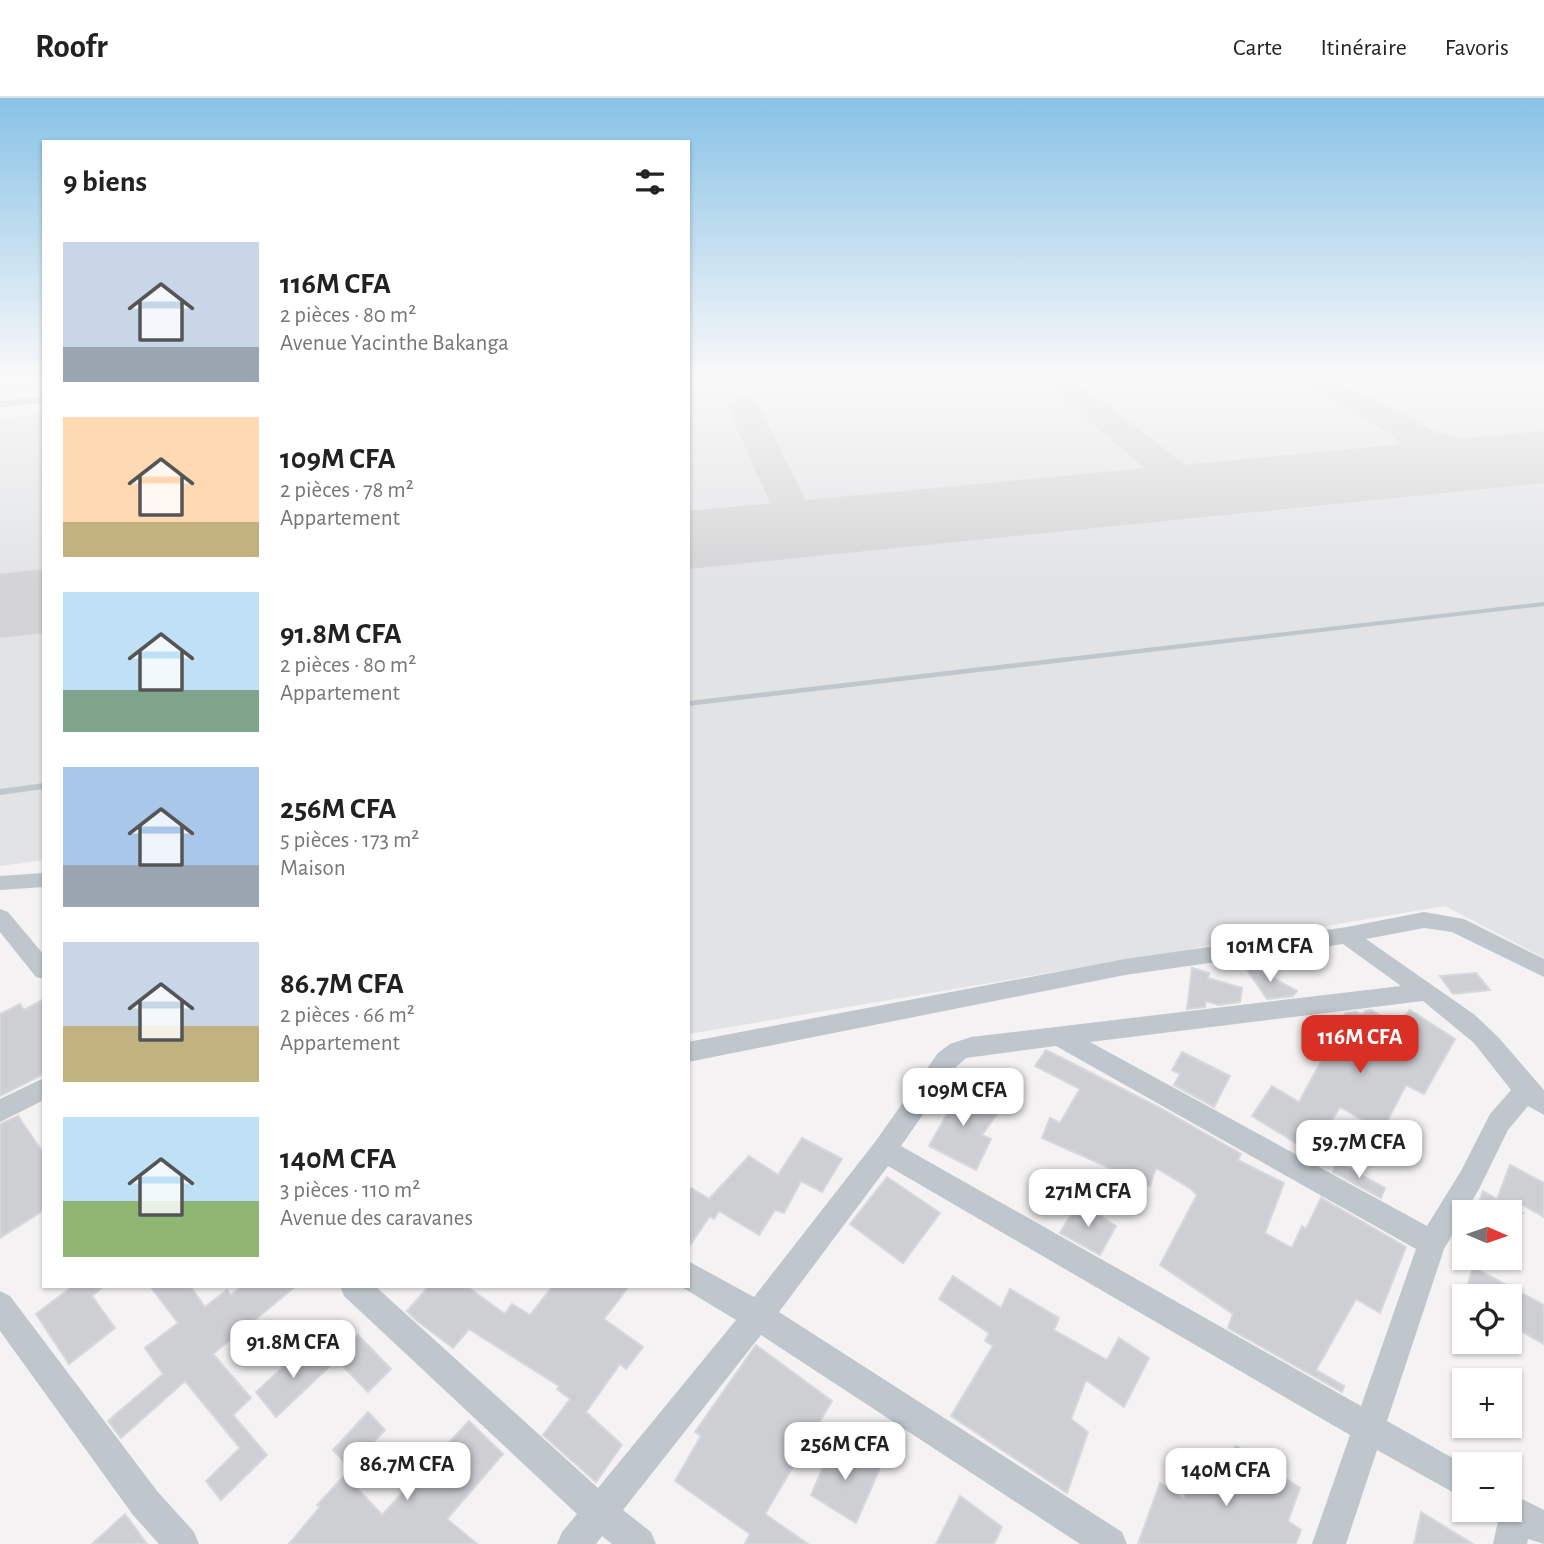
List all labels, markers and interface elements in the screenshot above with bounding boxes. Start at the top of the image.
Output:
text: Roofr [35,31,108,64]
text: Carte [1233,36,1282,60]
text: Itinéraire [1320,36,1407,60]
text: Favoris [1445,36,1509,60]
icon: filters [631,163,669,201]
text: 9 biens [63,167,147,197]
text: 116M CFA [280,269,391,299]
icon: home [119,270,203,354]
text: 2 pièces · 80 m² [280,304,416,327]
text: Avenue Yacinthe Bakanga [280,332,509,355]
text: 109M CFA [280,444,396,474]
icon: home [119,445,203,529]
text: 2 pièces · 78 m² [280,479,414,502]
text: Appartement [280,507,400,530]
text: 91.8M CFA [280,619,402,649]
icon: home [119,620,203,704]
text: 2 pièces · 80 m² [280,654,416,677]
text: Appartement [280,682,400,705]
text: 256M CFA [280,794,396,824]
icon: home [119,795,203,879]
text: 5 pièces · 173 m² [280,829,419,852]
text: Maison [280,857,346,880]
pin: 101M CFA [1198,924,1342,984]
text: 101M CFA [1227,935,1313,958]
text: 86.7M CFA [280,969,404,999]
icon: home [119,970,203,1054]
text: 2 pièces · 66 m² [280,1004,415,1027]
pin: 116M CFA [1288,1016,1432,1075]
text: 116M CFA [1317,1026,1403,1049]
text: Appartement [280,1032,400,1055]
pin: 109M CFA [891,1068,1035,1128]
text: 109M CFA [919,1079,1007,1102]
pin: 59.7M CFA [1279,1121,1439,1180]
text: 59.7M CFA [1312,1131,1406,1154]
text: 140M CFA [280,1144,396,1174]
icon: home [119,1145,203,1229]
pin: 271M CFA [1016,1170,1160,1229]
text: 3 pièces · 110 m² [280,1179,420,1202]
text: 271M CFA [1045,1180,1131,1203]
north arrow [1452,1200,1522,1270]
map controls [1452,1200,1522,1522]
text: Avenue des caravanes [280,1207,473,1230]
button: locate [1452,1284,1522,1354]
pin: 91.8M CFA [213,1320,373,1380]
text: 91.8M CFA [246,1331,340,1354]
button: + [1452,1368,1522,1438]
pin: 256M CFA [773,1422,917,1482]
text: 256M CFA [800,1433,890,1456]
pin: 86.7M CFA [327,1442,487,1502]
pin: 140M CFA [1154,1448,1298,1508]
button: − [1452,1452,1522,1522]
text: 86.7M CFA [359,1453,455,1476]
text: 140M CFA [1181,1459,1271,1482]

